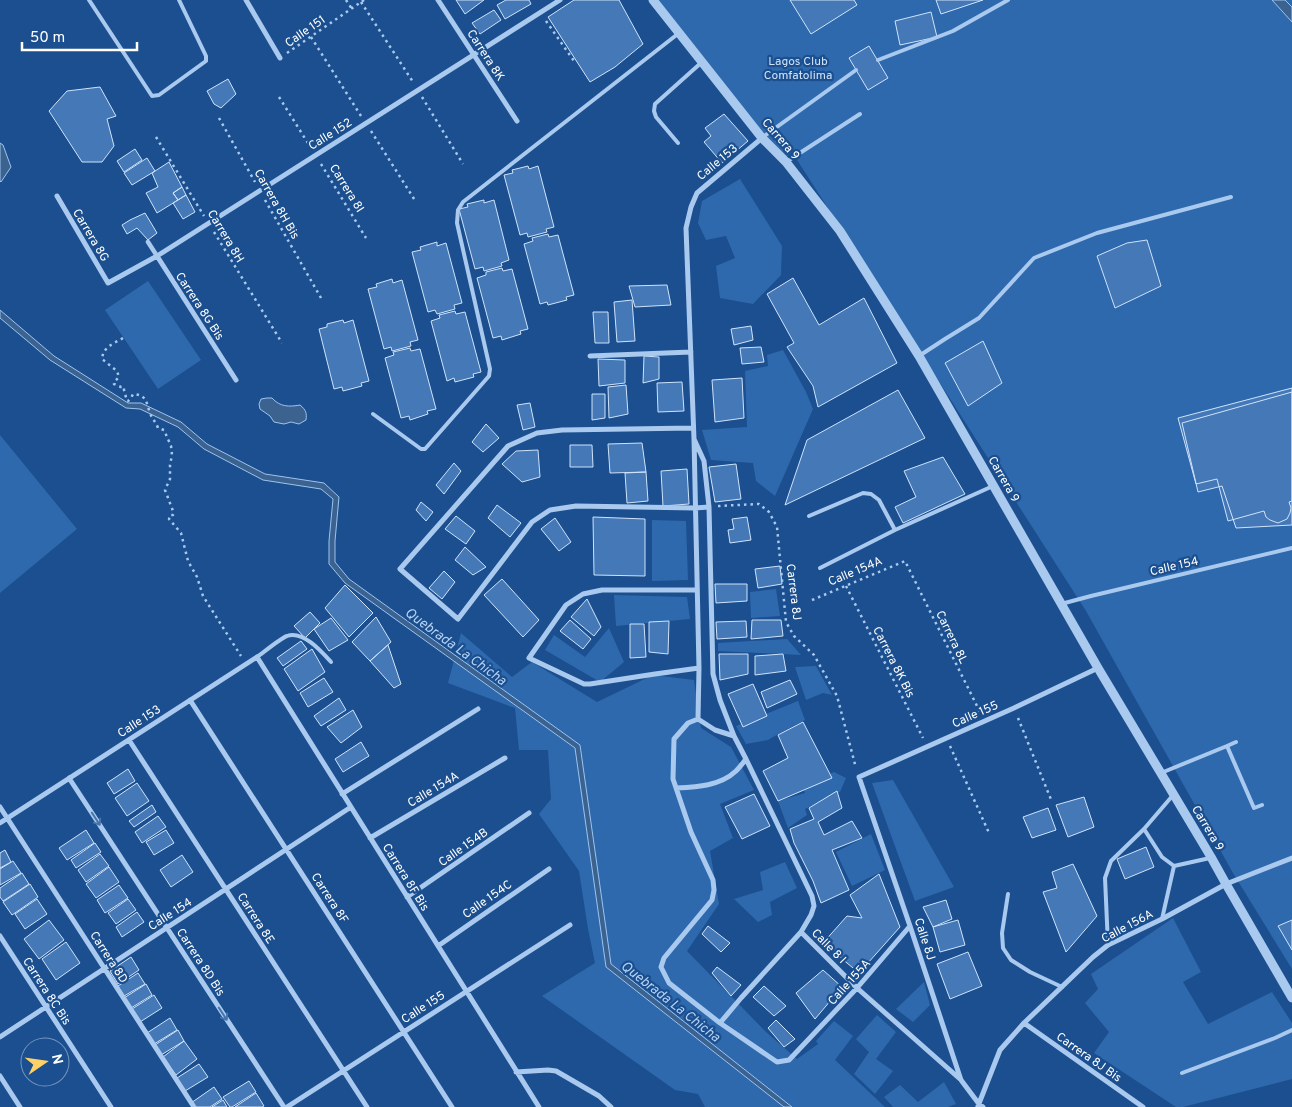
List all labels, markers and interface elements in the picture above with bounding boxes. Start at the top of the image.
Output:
street label: Calle 151 [282,12,329,52]
scale bar [22,20,138,52]
street label: Carrera 8K [463,27,508,85]
text: 50 m [30,29,65,48]
park label: Lagos Club Comfatolima [764,54,832,84]
street label: Calle 152 [306,115,355,155]
street label: Carrera 9 [758,115,803,164]
street label: Calle 153 [694,141,741,185]
street label: Carrera 8I [325,161,367,216]
street label: Carrera 8H Bis [250,167,303,242]
street label: Carrera 8G [68,206,112,265]
street label: Carrera 8H [203,207,247,266]
street label: Carrera 8G Bis [171,269,227,344]
street label: Carrera 9 [984,454,1023,505]
street label: Calle 154A [826,553,885,590]
street label: Calle 154 [1148,554,1200,580]
street label: Carrera 8J [782,563,804,621]
water label: Quebrada La Chicha [401,605,510,690]
street label: Carrera 8L [931,608,971,667]
street label: Carrera 8K Bis [868,624,918,701]
street label: Calle 155 [950,698,1001,732]
street label: Calle 153 [115,702,164,742]
street label: Calle 154A [405,768,462,811]
street label: Carrera 9 [1187,803,1227,854]
one-way arrow [91,812,101,826]
street label: Calle 154B [436,825,492,871]
street label: Carrera 8F Bis [378,841,432,914]
street label: Carrera 8F [307,870,352,927]
street label: Calle 154C [460,877,516,923]
street label: Carrera 8E [233,890,278,947]
street label: Calle 154 [146,895,196,935]
street label: Calle 156A [1099,907,1156,947]
street label: Calle 8J [910,916,938,962]
street label: Carrera 8D Bis [172,925,228,1000]
street label: Calle 8 I [807,926,849,968]
street label: Carrera 8D [85,929,131,987]
street label: Carrera 8C Bis [18,955,74,1028]
street label: Calle 155A [825,956,875,1009]
water label: Quebrada La Chicha [617,958,724,1047]
street label: Calle 155 [399,988,448,1028]
one-way arrow [218,1006,228,1020]
street label: Carrera 8J Bis [1053,1029,1124,1086]
north arrow [20,1037,70,1087]
text: N [47,1053,66,1066]

